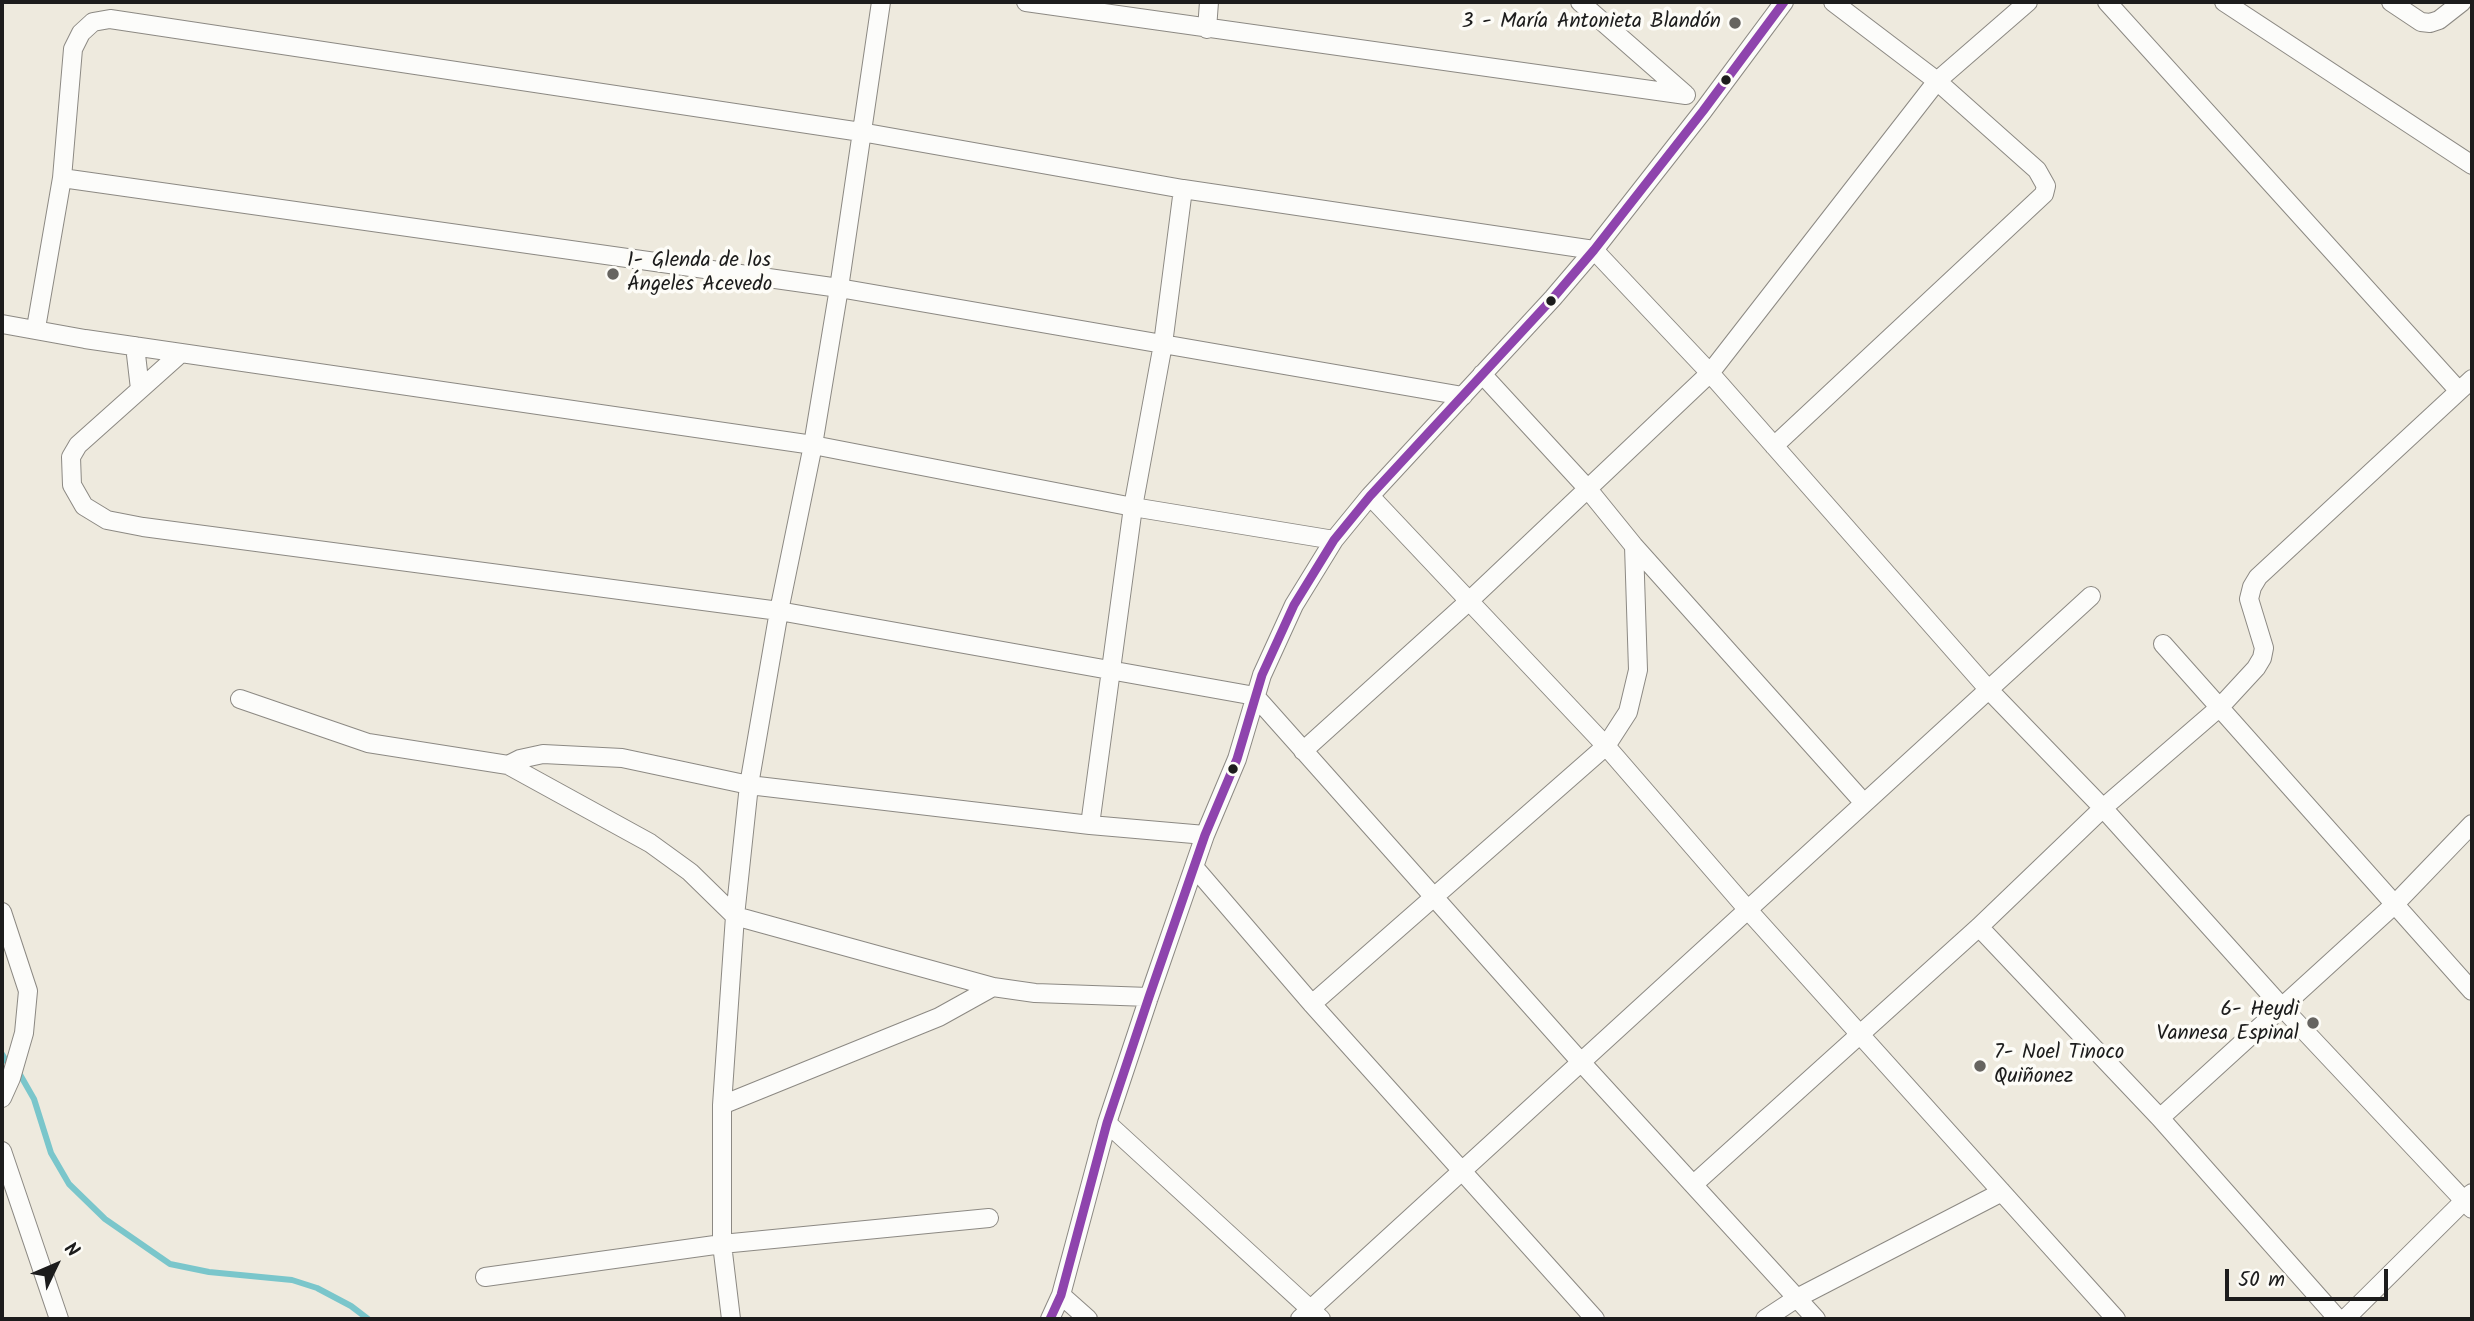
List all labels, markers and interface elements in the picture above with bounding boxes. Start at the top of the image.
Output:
place label: 3 - María Antonieta Blandón [1462,10,1721,36]
marker: 3 - María Antonieta Blandón [1727,15,1743,31]
unlabelled marker [1719,73,1733,87]
place label: 1- Glenda de los Ángeles Acevedo [627,249,772,299]
marker: 1- Glenda de los Ángeles Acevedo [605,266,621,282]
unlabelled marker [1544,294,1558,308]
unlabelled marker [1226,762,1240,776]
place label: 6- Heydi Vannesa Espinal [2156,998,2299,1048]
marker: 6- Heydi Vannesa Espinal [2305,1015,2321,1031]
place label: 7- Noel Tinoco Quiñonez [1994,1041,2124,1091]
marker: 7- Noel Tinoco Quiñonez [1972,1058,1988,1074]
north arrow [21,1230,91,1300]
text: N [56,1236,86,1265]
scale bar [2229,1254,2392,1298]
text: 50 m [2238,1264,2285,1297]

